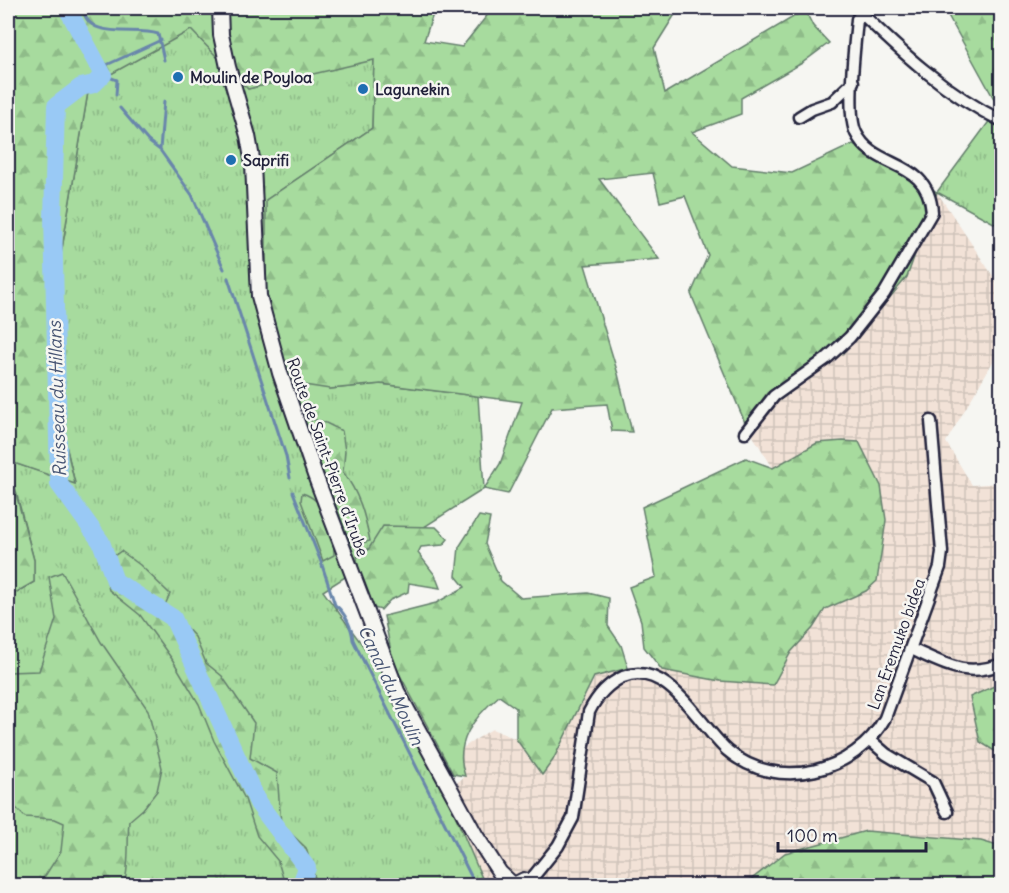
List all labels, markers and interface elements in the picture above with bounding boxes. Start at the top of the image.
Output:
place label: Moulin de Poyloa [190,67,312,88]
marker: Moulin de Poyloa [171,70,185,84]
place label: Lagunekin [375,79,450,100]
marker: Lagunekin [356,82,370,96]
place label: Saprifi [243,150,289,171]
marker: Saprifi [224,153,238,167]
water label: Ruisseau du Hillans [43,319,71,477]
street label: Route de Saint-Pierre d'Irube [283,355,373,559]
street label: Lan Eremuko bidea [863,576,929,712]
water label: Canal du Moulin [353,621,429,749]
scale bar [778,815,926,853]
text: 100 m [787,824,838,847]

